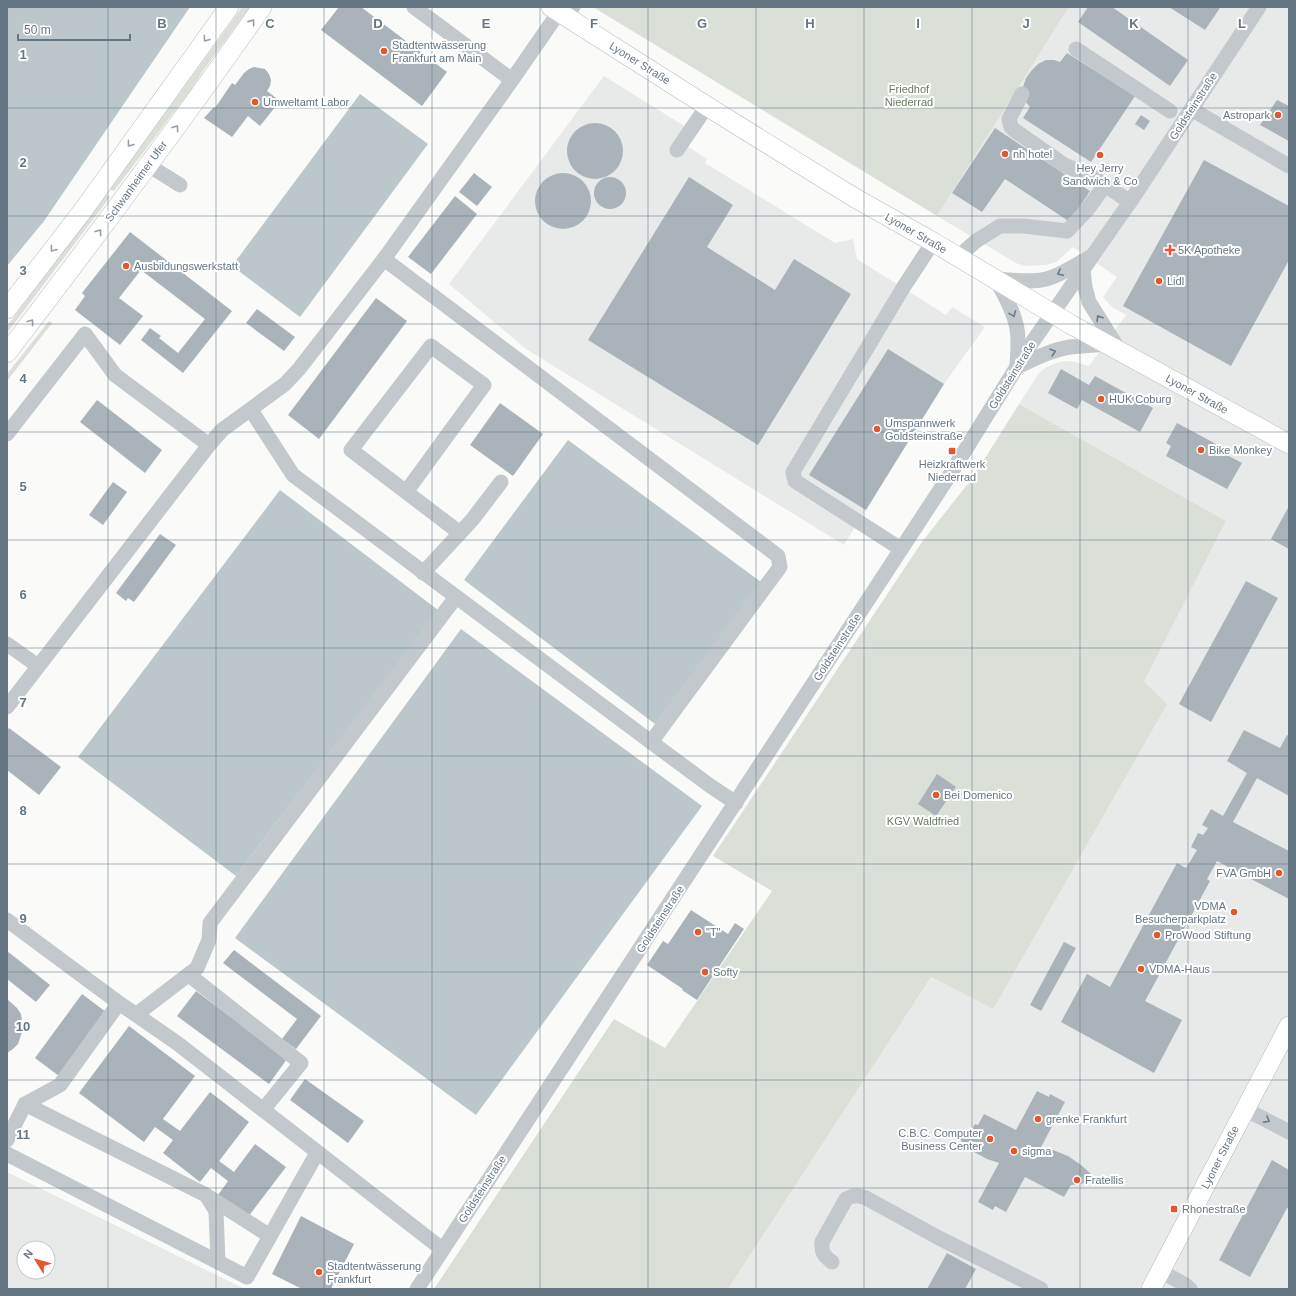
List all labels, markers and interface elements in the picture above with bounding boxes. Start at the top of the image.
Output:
scale bar [18,16,130,42]
text: B [157,16,167,31]
text: C [265,16,275,31]
text: D [373,16,383,31]
text: E [482,16,491,31]
text: F [590,16,598,31]
text: G [697,16,707,31]
text: H [805,16,815,31]
text: I [916,16,920,31]
text: J [1022,16,1030,31]
text: K [1129,16,1139,31]
text: L [1238,16,1246,31]
one-way arrow [247,19,255,26]
text: 50 m [24,23,51,37]
one-way arrow [204,34,211,41]
place label: Stadtentwässerung Frankfurt am Main [392,39,486,64]
street label: Lyoner Straße [607,40,673,86]
marker: Stadtentwässerung Frankfurt am Main [379,46,389,56]
text: 1 [19,47,27,62]
street label: Goldsteinstraße [1167,70,1219,142]
park label: Friedhof Niederrad [885,83,933,108]
place label: Umweltamt Labor [263,96,350,108]
marker: Umweltamt Labor [250,97,260,107]
place label: Astropark [1223,109,1270,121]
marker: Astropark [1273,110,1283,120]
one-way arrow [171,125,178,132]
street label: Schwanheimer Ufer [103,138,169,224]
one-way arrow [127,140,135,147]
place label: nh hotel [1013,148,1052,160]
marker: nh hotel [1000,149,1010,159]
marker: Hey Jerry Sandwich & Co [1095,150,1105,160]
text: 2 [19,155,27,170]
place label: Hey Jerry Sandwich & Co [1062,162,1138,187]
street label: Lyoner Straße [883,210,949,256]
one-way arrow [94,230,101,237]
one-way arrow [51,244,58,251]
place label: 5K Apotheke [1178,244,1240,256]
marker: 5K Apotheke [1165,245,1175,255]
place label: Ausbildungswerkstatt [134,260,238,272]
marker: Ausbildungswerkstatt [121,261,131,271]
text: 3 [19,263,27,278]
one-way arrow [1057,268,1064,276]
place label: Lidl [1167,275,1184,287]
marker: Lidl [1154,276,1164,286]
one-way arrow [1008,311,1016,318]
one-way arrow [1097,315,1104,322]
one-way arrow [26,320,33,327]
street label: Goldsteinstraße [986,339,1038,411]
one-way arrow [1049,348,1056,357]
text: 4 [19,371,27,386]
street label: Lyoner Straße [1164,372,1230,416]
place label: HUK Coburg [1109,393,1171,405]
marker: HUK Coburg [1096,394,1106,404]
place label: Umspannwerk Goldsteinstraße [885,417,963,442]
marker: Umspannwerk Goldsteinstraße [872,424,882,434]
place label: Bike Monkey [1209,444,1272,456]
marker: Bike Monkey [1196,445,1206,455]
marker: Heizkraftwerk Niederrad [947,446,957,456]
place label: Heizkraftwerk Niederrad [919,458,986,483]
text: 5 [19,479,27,494]
text: 6 [19,587,27,602]
street label: Goldsteinstraße [811,611,863,683]
text: 7 [19,695,27,710]
place label: Bei Domenico [944,789,1012,801]
marker: Bei Domenico [931,790,941,800]
text: 8 [19,803,27,818]
park label: KGV Waldfried [887,815,959,827]
place label: FVA GmbH [1216,867,1271,879]
marker: FVA GmbH [1274,868,1284,878]
street label: Goldsteinstraße [634,883,686,955]
place label: VDMA Besucherparkplatz [1135,900,1227,925]
marker: VDMA Besucherparkplatz [1229,907,1239,917]
text: 9 [19,911,27,926]
place label: "T" [706,926,721,938]
marker: "T" [693,927,703,937]
place label: ProWood Stiftung [1165,929,1251,941]
marker: ProWood Stiftung [1152,930,1162,940]
place label: VDMA-Haus [1149,963,1211,975]
marker: VDMA-Haus [1136,964,1146,974]
place label: Softy [713,966,739,978]
marker: Softy [700,967,710,977]
text: 10 [16,1019,30,1034]
place label: grenke Frankfurt [1046,1113,1127,1125]
marker: grenke Frankfurt [1033,1114,1043,1124]
one-way arrow [1263,1115,1270,1123]
street label: Lyoner Straße [1199,1123,1241,1191]
text: 11 [16,1127,30,1142]
place label: C.B.C. Computer Business Center [898,1127,982,1152]
marker: C.B.C. Computer Business Center [985,1134,995,1144]
place label: sigma [1022,1145,1052,1157]
marker: sigma [1009,1146,1019,1156]
street label: Goldsteinstraße [456,1153,508,1225]
place label: Fratellis [1085,1174,1124,1186]
marker: Fratellis [1072,1175,1082,1185]
place label: Rhonestraße [1182,1203,1246,1215]
marker: Rhonestraße [1169,1204,1179,1214]
north arrow [16,1240,56,1280]
text: N [21,1247,35,1261]
place label: Stadtentwässerung Frankfurt [327,1260,421,1285]
marker: Stadtentwässerung Frankfurt [314,1267,324,1277]

